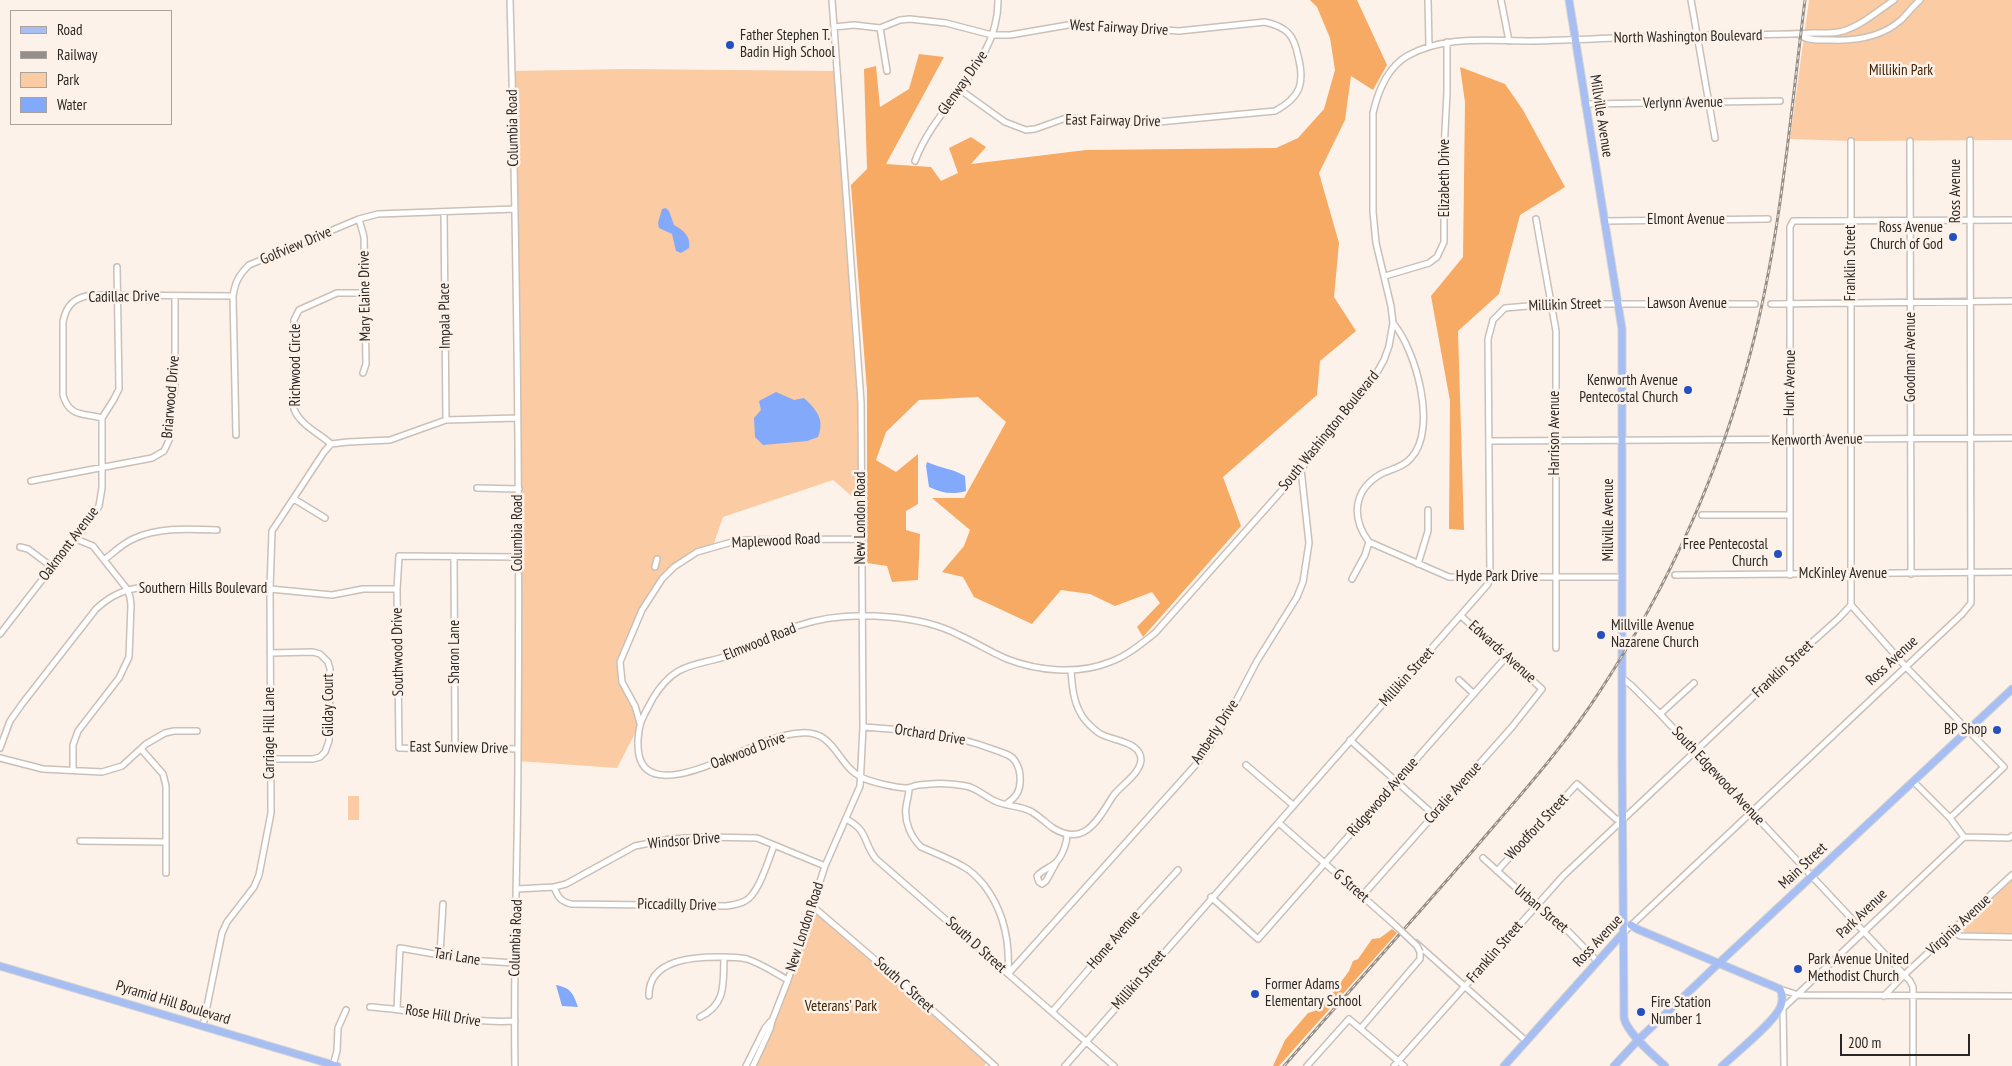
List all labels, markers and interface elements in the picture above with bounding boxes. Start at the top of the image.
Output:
legend [10,10,172,125]
street label: West Fairway Drive [1069,16,1169,40]
text: Road [57,20,83,39]
place label: Father Stephen T. Badin High School [740,27,835,62]
street label: North Washington Boulevard [1614,27,1762,47]
marker: Father Stephen T. Badin High School [724,39,736,51]
text: Railway [57,45,97,64]
street label: Glenway Drive [934,47,992,119]
park label: Millikin Park [1869,62,1933,80]
text: Park [57,70,79,89]
street label: Millville Avenue [1586,74,1616,158]
street label: Columbia Road [503,89,523,167]
street label: Verlynn Avenue [1643,93,1723,113]
text: Water [57,95,87,114]
street label: East Fairway Drive [1065,111,1161,131]
street label: Elizabeth Drive [1436,139,1454,217]
street label: Ross Avenue [1947,159,1965,223]
street label: Elmont Avenue [1647,211,1725,229]
place label: Ross Avenue Church of God [1870,219,1943,254]
street label: Golfview Drive [258,223,334,269]
street label: Franklin Street [1842,225,1860,301]
marker: Ross Avenue Church of God [1947,231,1959,243]
street label: Mary Elaine Drive [355,250,375,342]
street label: Impala Place [435,283,455,349]
street label: Cadillac Drive [88,287,160,307]
street label: Millikin Street [1528,295,1602,315]
street label: Lawson Avenue [1647,295,1727,313]
street label: Goodman Avenue [1902,312,1920,402]
street label: Richwood Circle [287,323,305,407]
street label: Hunt Avenue [1780,350,1800,416]
street label: Briarwood Drive [158,355,184,439]
street label: South Washington Boulevard [1275,367,1383,495]
place label: Kenworth Avenue Pentecostal Church [1579,372,1678,407]
marker: Kenworth Avenue Pentecostal Church [1682,384,1694,396]
street label: Harrison Avenue [1546,391,1564,475]
street label: Kenworth Avenue [1771,430,1863,450]
street label: New London Road [852,471,870,565]
street label: Millville Avenue [1600,478,1618,562]
street label: Columbia Road [509,494,527,572]
street label: Oakmont Avenue [35,503,103,585]
street label: Maplewood Road [731,530,821,552]
place label: Free Pentecostal Church [1683,536,1768,571]
marker: Free Pentecostal Church [1772,548,1784,560]
street label: McKinley Avenue [1799,565,1887,583]
street label: Hyde Park Drive [1456,568,1538,586]
street label: Southern Hills Boulevard [139,580,267,598]
street label: Southwood Drive [388,607,408,697]
street label: Edwards Avenue [1465,617,1539,687]
place label: Millville Avenue Nazarene Church [1611,617,1699,652]
street label: Elmwood Road [721,619,799,665]
street label: Sharon Lane [446,620,464,684]
marker: Millville Avenue Nazarene Church [1595,629,1607,641]
street label: Ross Avenue [1862,632,1922,690]
street label: Franklin Street [1749,636,1817,702]
street label: Millikin Street [1376,644,1438,710]
street label: Gilday Court [320,673,338,737]
street label: Carriage Hill Lane [261,687,279,779]
street label: Amberly Drive [1188,696,1242,768]
street label: Orchard Drive [893,721,967,749]
place label: BP Shop [1944,721,1987,739]
street label: South Edgewood Avenue [1668,723,1768,829]
marker: BP Shop [1991,724,2003,736]
street label: Oakwood Drive [708,729,788,773]
street label: East Sunview Drive [409,738,509,758]
street label: Ridgewood Avenue [1344,754,1422,840]
street label: Coralie Avenue [1421,758,1485,828]
street label: Woodford Street [1502,790,1572,864]
street label: Windsor Drive [647,829,721,853]
street label: Main Street [1775,839,1831,893]
street label: G Street [1329,866,1373,906]
street label: New London Road [782,880,828,974]
street label: Urban Street [1510,881,1572,937]
street label: Park Avenue [1833,886,1891,942]
street label: Virginia Avenue [1923,891,1995,959]
street label: Piccadilly Drive [637,895,717,915]
street label: Columbia Road [506,899,526,977]
street label: Home Avenue [1084,907,1144,973]
street label: Ross Avenue [1569,911,1627,971]
street label: South D Street [942,913,1010,977]
street label: Franklin Street [1463,917,1527,987]
street label: Tari Lane [432,944,482,970]
street label: Millikin Street [1108,947,1170,1013]
place label: Park Avenue United Methodist Church [1808,951,1909,986]
street label: South C Street [870,953,938,1017]
marker: Park Avenue United Methodist Church [1792,963,1804,975]
place label: Former Adams Elementary School [1265,976,1362,1011]
street label: Pyramid Hill Boulevard [114,977,232,1029]
marker: Former Adams Elementary School [1249,988,1261,1000]
place label: Fire Station Number 1 [1651,994,1711,1029]
park label: Veterans’ Park [805,998,877,1016]
street label: Rose Hill Drive [404,1001,482,1031]
marker: Fire Station Number 1 [1635,1006,1647,1018]
scale bar [1842,1024,1972,1056]
text: 200 m [1848,1033,1881,1052]

